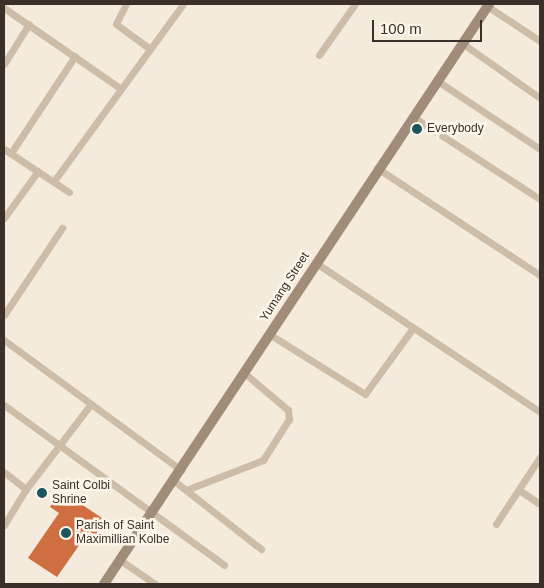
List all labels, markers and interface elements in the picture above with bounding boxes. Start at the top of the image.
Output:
scale bar [374,10,484,42]
text: 100 m [380,20,422,37]
place label: Everybody [427,122,484,136]
marker: Everybody [411,123,423,135]
street label: Yumang Street [257,250,313,324]
place label: Saint Colbi Shrine [52,479,110,507]
marker: Saint Colbi Shrine [36,487,48,499]
place label: Parish of Saint Maximillian Kolbe [76,519,169,547]
marker: Parish of Saint Maximillian Kolbe [60,527,72,539]

